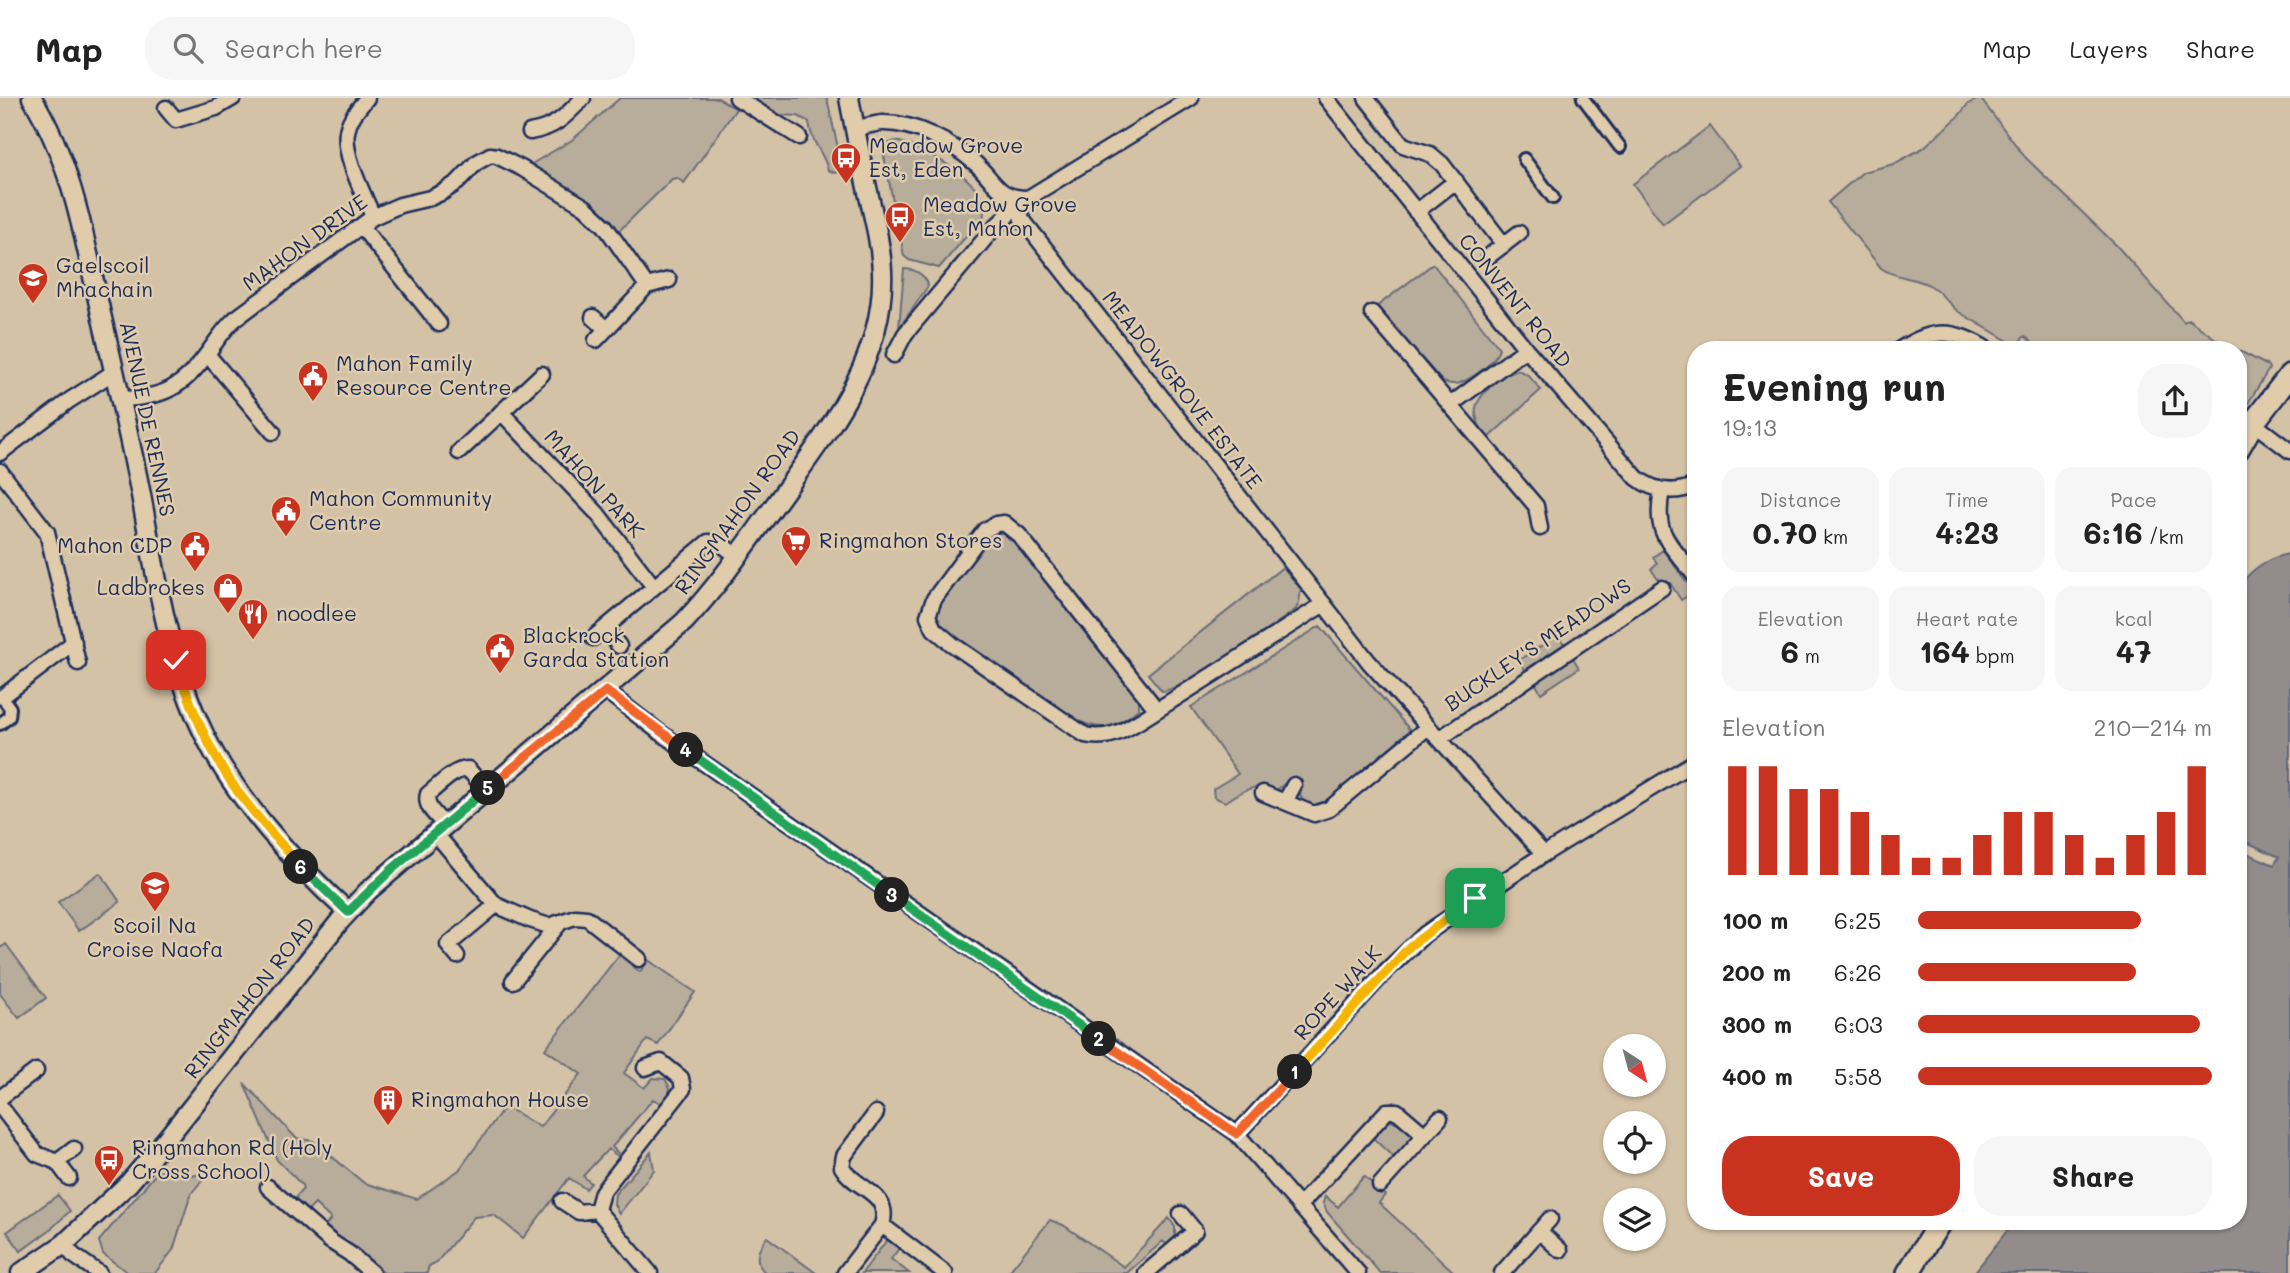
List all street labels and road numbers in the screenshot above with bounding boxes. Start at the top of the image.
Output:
street label: MAHON DRIVE [236,187,372,296]
street label: CONVENT ROAD [1454,227,1579,373]
street label: MEADOWGROVE ESTATE [1097,284,1269,494]
street label: AVENUE DE RENNES [115,319,182,519]
street label: MAHON PARK [539,423,651,543]
street label: RINGMAHON ROAD [668,423,806,599]
street label: BUCKLEY'S MEADOWS [1439,571,1636,716]
street label: RINGMAHON ROAD [177,911,320,1083]
street label: ROPE WALK [1287,939,1387,1045]

